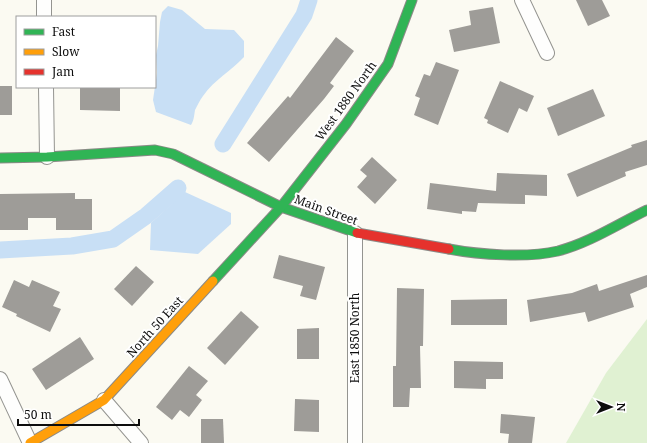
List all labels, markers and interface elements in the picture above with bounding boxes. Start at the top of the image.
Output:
legend [16,16,156,88]
text: Fast [52,23,75,40]
text: Slow [52,43,80,60]
street label: West 1880 North [311,57,380,144]
text: Jam [51,63,74,80]
street label: Main Street [292,190,360,229]
street label: North 50 East [123,292,187,361]
street label: East 1850 North [346,292,363,383]
north arrow [591,387,631,427]
scale bar [18,401,139,427]
text: N [614,403,629,412]
text: 50 m [24,406,52,423]

